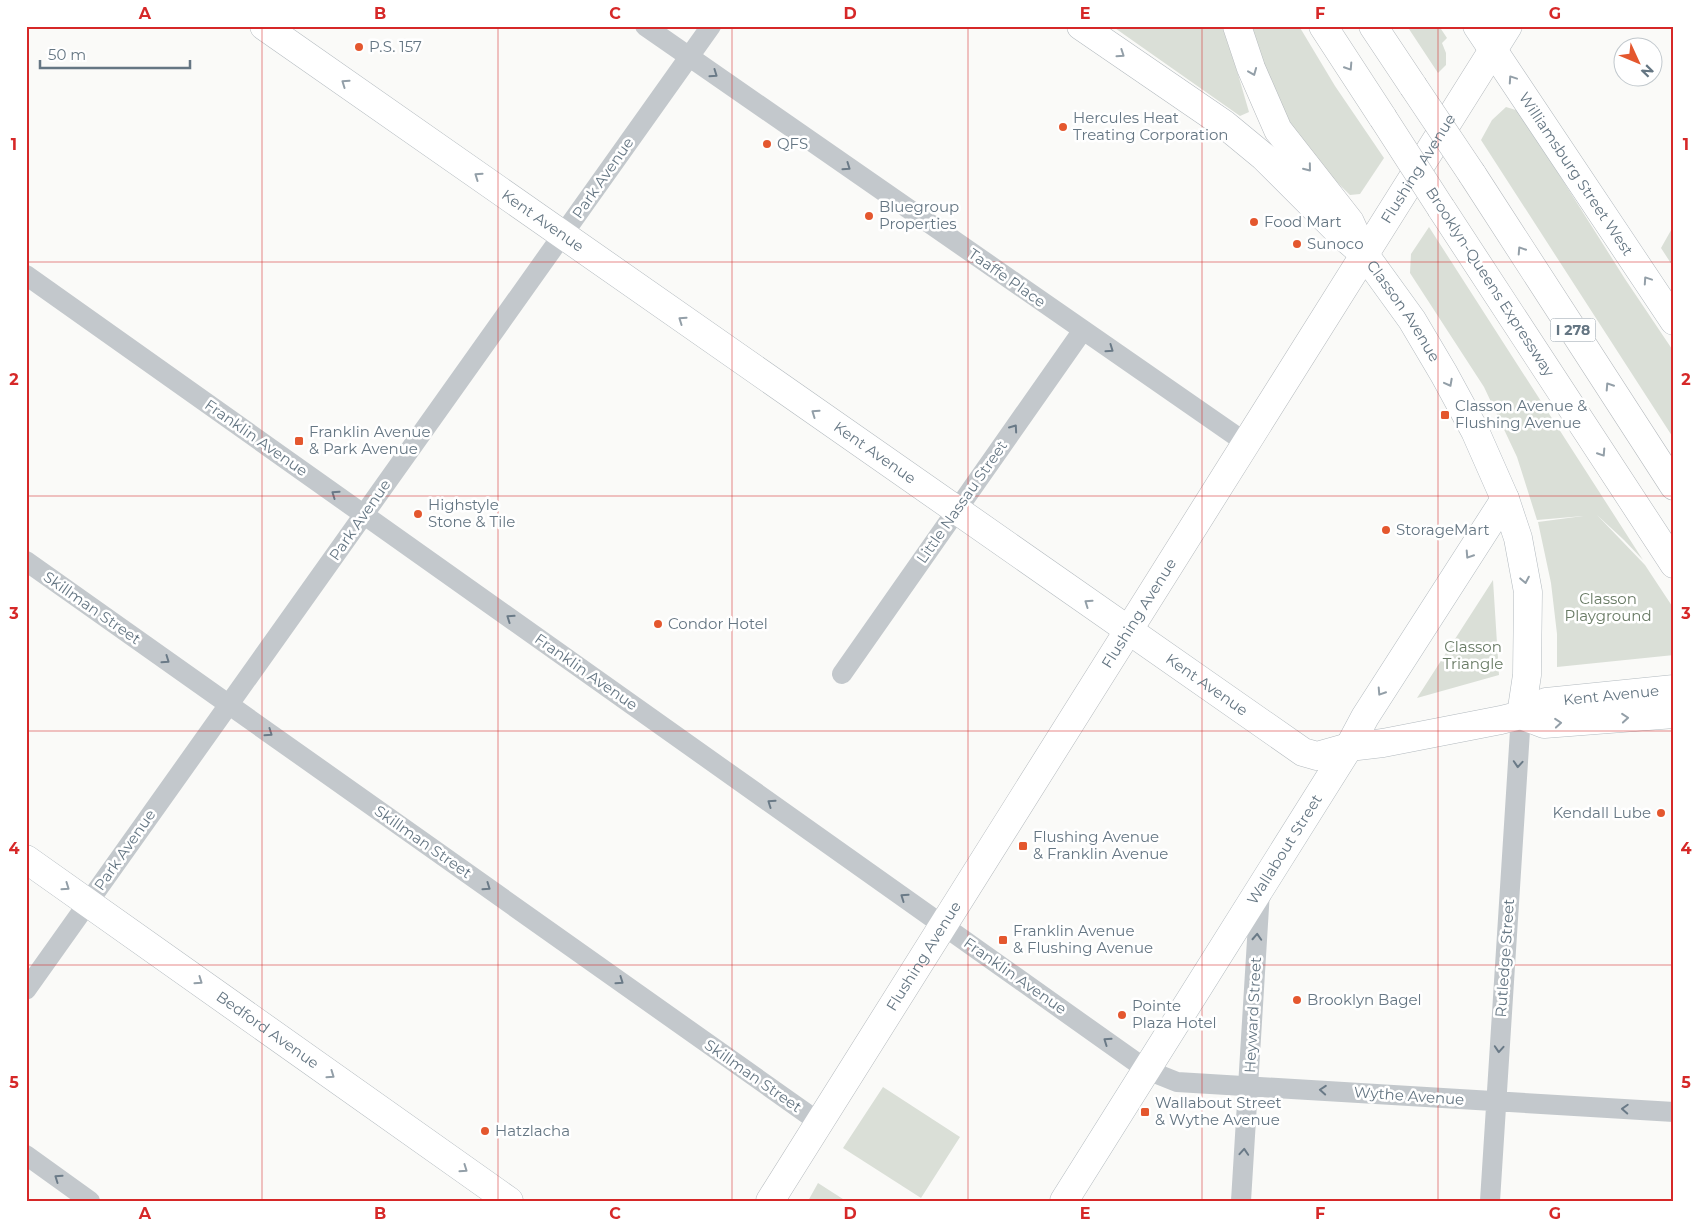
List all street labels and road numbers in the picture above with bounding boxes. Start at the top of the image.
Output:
street label: Williamsburg Street West [1515,88,1638,259]
street label: Flushing Avenue [1376,110,1460,227]
street label: Park Avenue [568,133,638,222]
street label: Brooklyn-Queens Expressway [1422,183,1559,381]
street label: Kent Avenue [498,185,588,256]
street label: Taaffe Place [965,244,1050,311]
street label: Classon Avenue [1363,256,1445,365]
road number: I 278 [1550,318,1596,342]
street label: Franklin Avenue [201,395,311,480]
street label: Kent Avenue [830,417,920,488]
street label: Little Nassau Street [912,437,1011,567]
street label: Park Avenue [325,475,395,564]
street label: Flushing Avenue [1097,555,1180,672]
street label: Skillman Street [40,567,145,648]
street label: Franklin Avenue [531,629,641,714]
street label: Kent Avenue [1162,649,1252,720]
street label: Kent Avenue [1562,681,1660,709]
street label: Wallabout Street [1242,791,1326,908]
street label: Skillman Street [371,801,476,882]
street label: Park Avenue [90,805,160,894]
street label: Flushing Avenue [882,898,965,1014]
street label: Rutledge Street [1491,898,1518,1018]
street label: Franklin Avenue [960,933,1070,1018]
street label: Heyward Street [1240,956,1265,1074]
street label: Bedford Avenue [213,987,323,1072]
street label: Skillman Street [701,1035,806,1116]
street label: Wythe Avenue [1353,1082,1465,1109]

